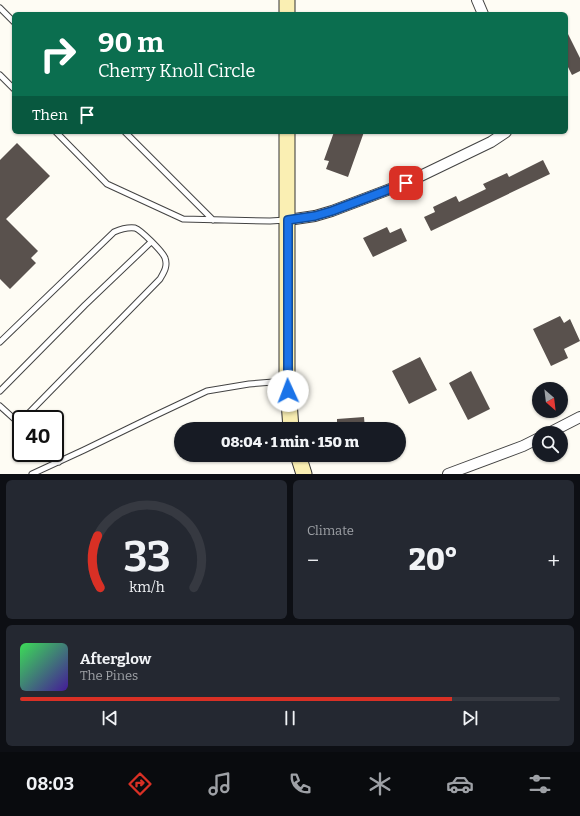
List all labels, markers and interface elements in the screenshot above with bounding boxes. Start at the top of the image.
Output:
text: 90 m [98,26,164,59]
icon: right [32,28,84,80]
text: Cherry Knoll Circle [98,60,255,82]
icon: arrive [76,104,98,126]
text: Then [32,106,68,124]
pin [389,166,423,200]
icon: arrive [395,172,417,194]
position arrow [267,370,309,412]
north arrow [532,382,568,418]
map controls [532,382,568,462]
speed limit sign: 40 [12,410,64,462]
button: search [532,426,568,462]
text: 08:04 · 1 min · 150 m [221,433,359,451]
text: Climate [307,523,354,538]
text: 33 [123,531,170,581]
text: 20° [409,542,458,578]
text: − [307,547,319,574]
text: + [547,547,560,574]
text: km/h [129,578,164,595]
text: Afterglow [80,650,151,668]
text: The Pines [80,668,138,683]
icon: previous [99,707,121,729]
icon: pause [279,707,301,729]
icon: next [459,707,481,729]
icon: directions [126,770,154,798]
icon: music [206,770,234,798]
icon: phone [286,770,314,798]
icon: climate [366,770,394,798]
icon: car [446,770,474,798]
icon: filters [526,770,554,798]
text: 08:03 [26,773,74,795]

